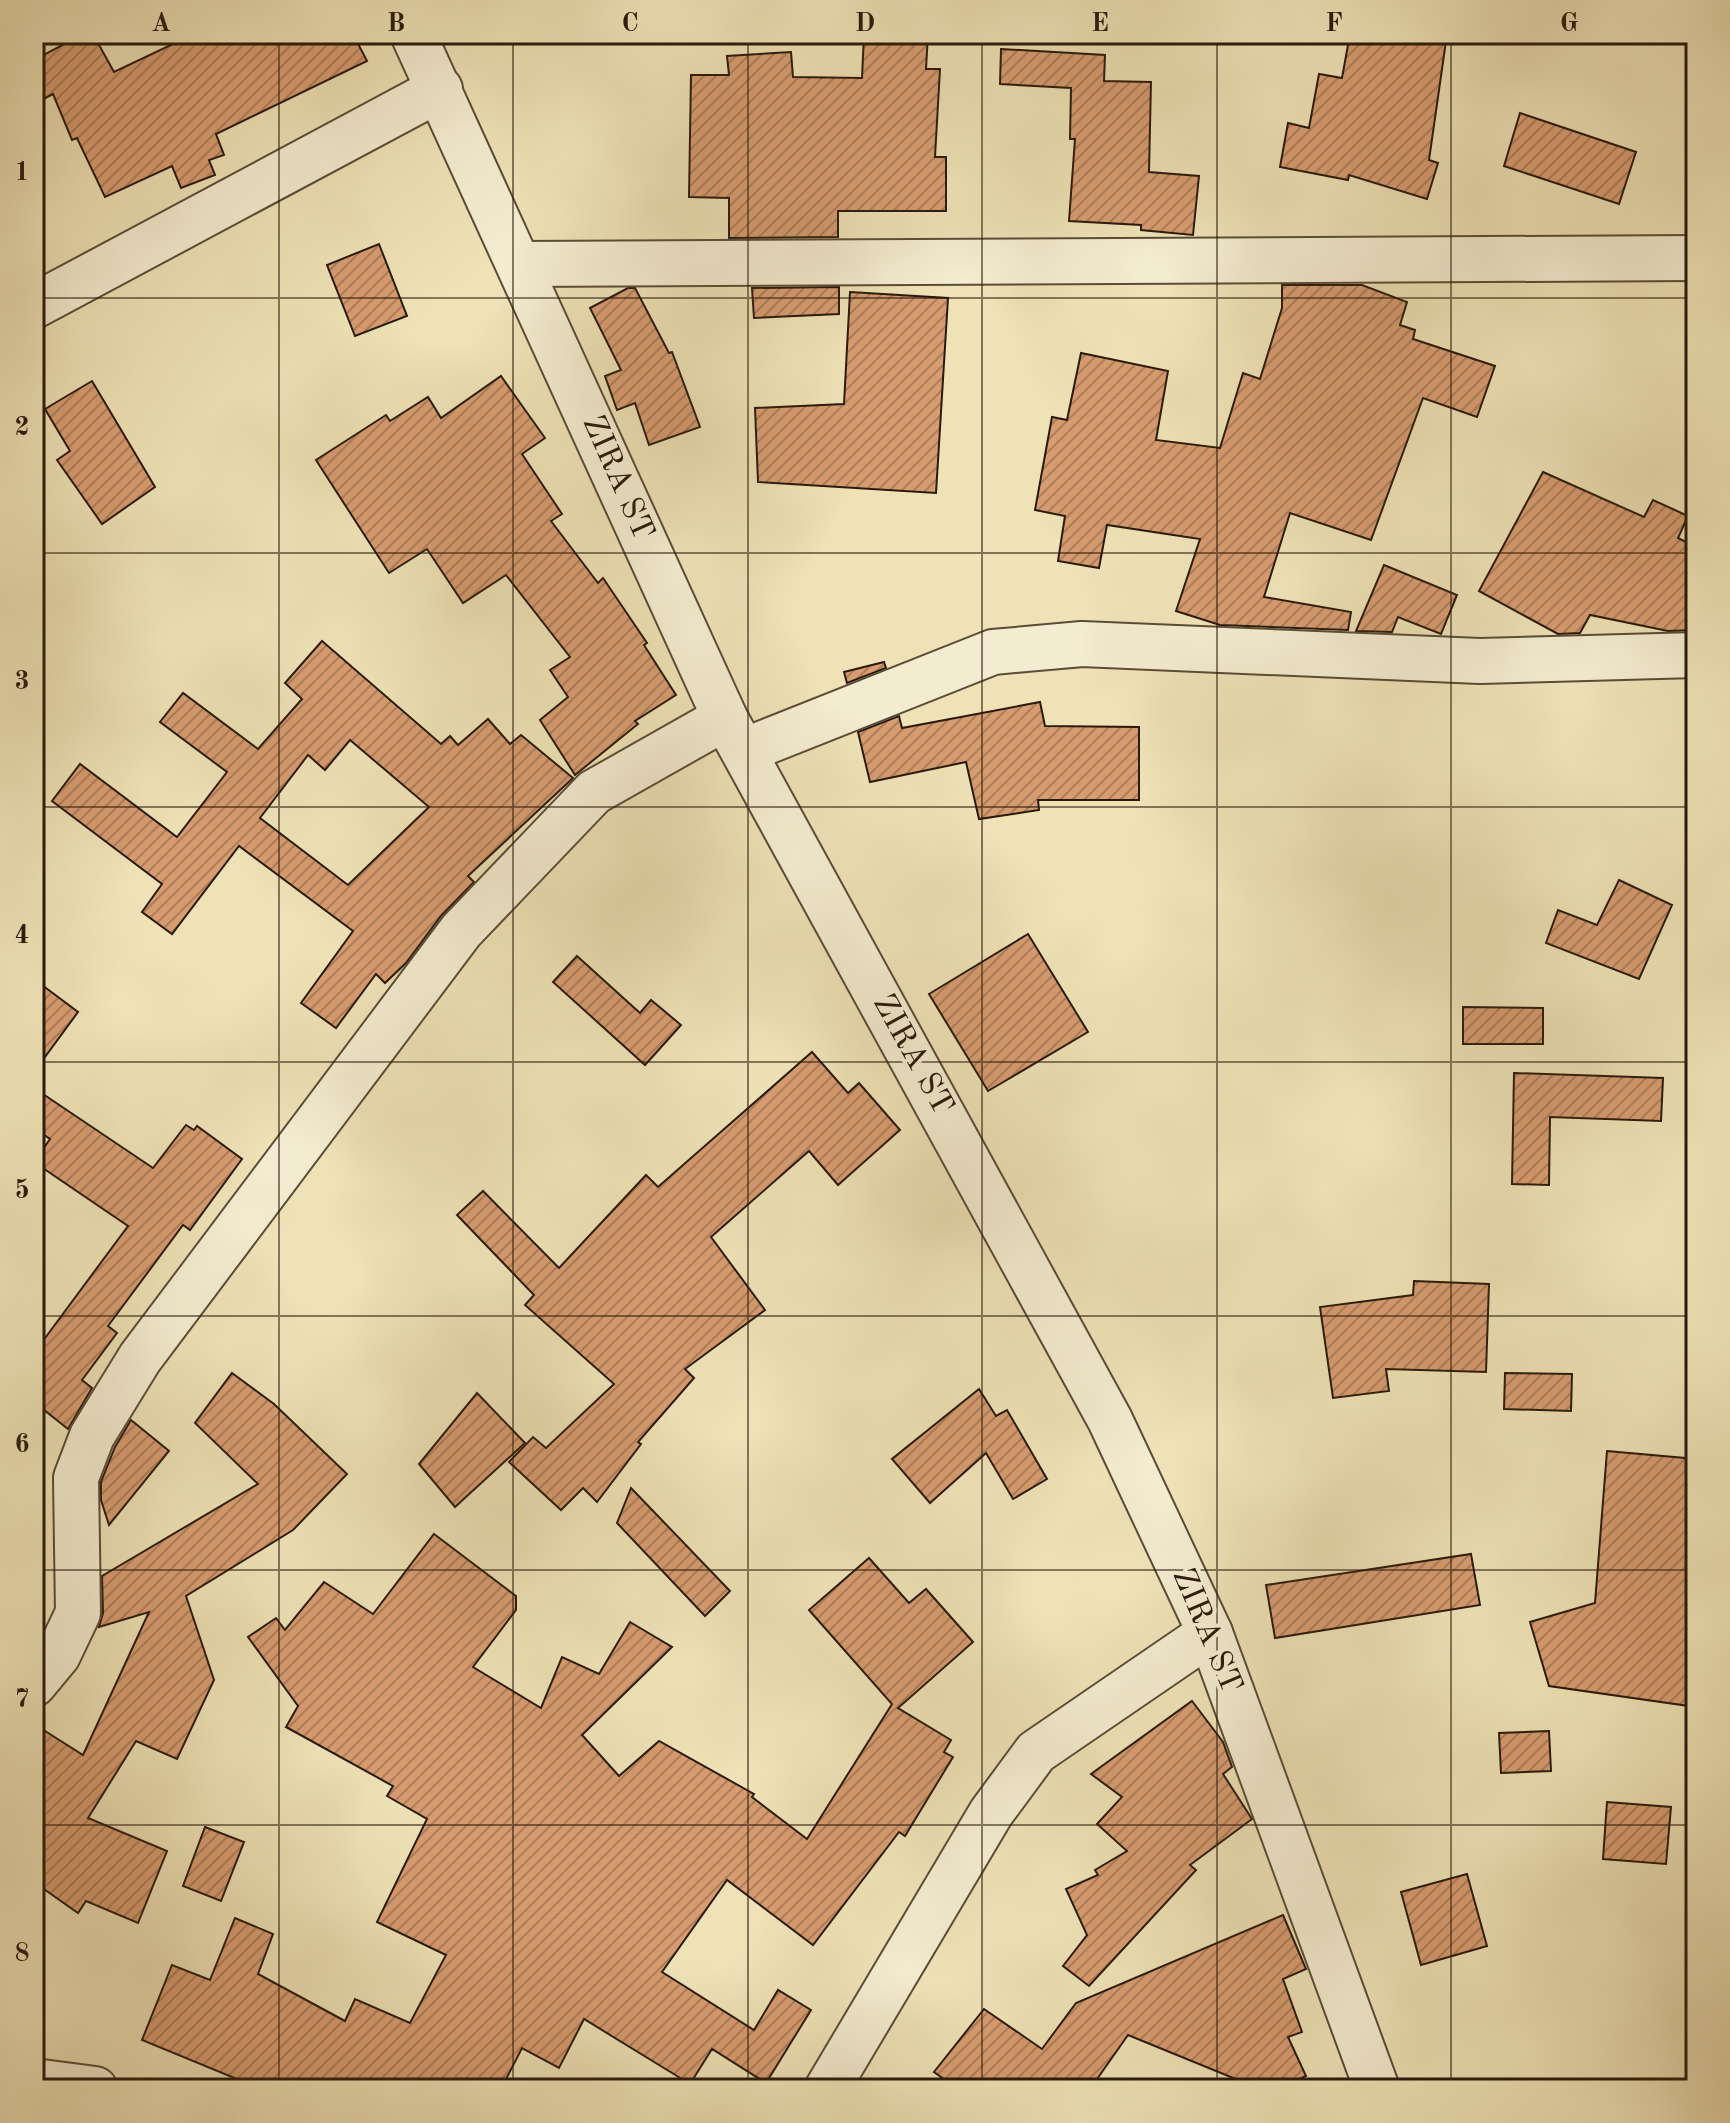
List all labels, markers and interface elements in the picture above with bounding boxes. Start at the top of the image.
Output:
text: A [151,11,171,37]
text: B [387,11,405,37]
text: C [621,11,639,37]
text: D [855,11,875,37]
text: E [1091,11,1109,37]
text: F [1325,11,1343,37]
text: G [1560,11,1578,37]
text: 1 [14,160,30,186]
street label: ZIRA ST [575,411,659,545]
text: 2 [14,415,30,441]
text: 3 [14,669,30,695]
text: 4 [14,923,30,949]
street label: ZIRA ST [866,989,958,1121]
text: 5 [14,1178,30,1204]
text: 6 [14,1432,30,1458]
street label: ZIRA ST [1165,1564,1247,1698]
text: 7 [14,1687,30,1713]
text: 8 [14,1941,30,1967]

